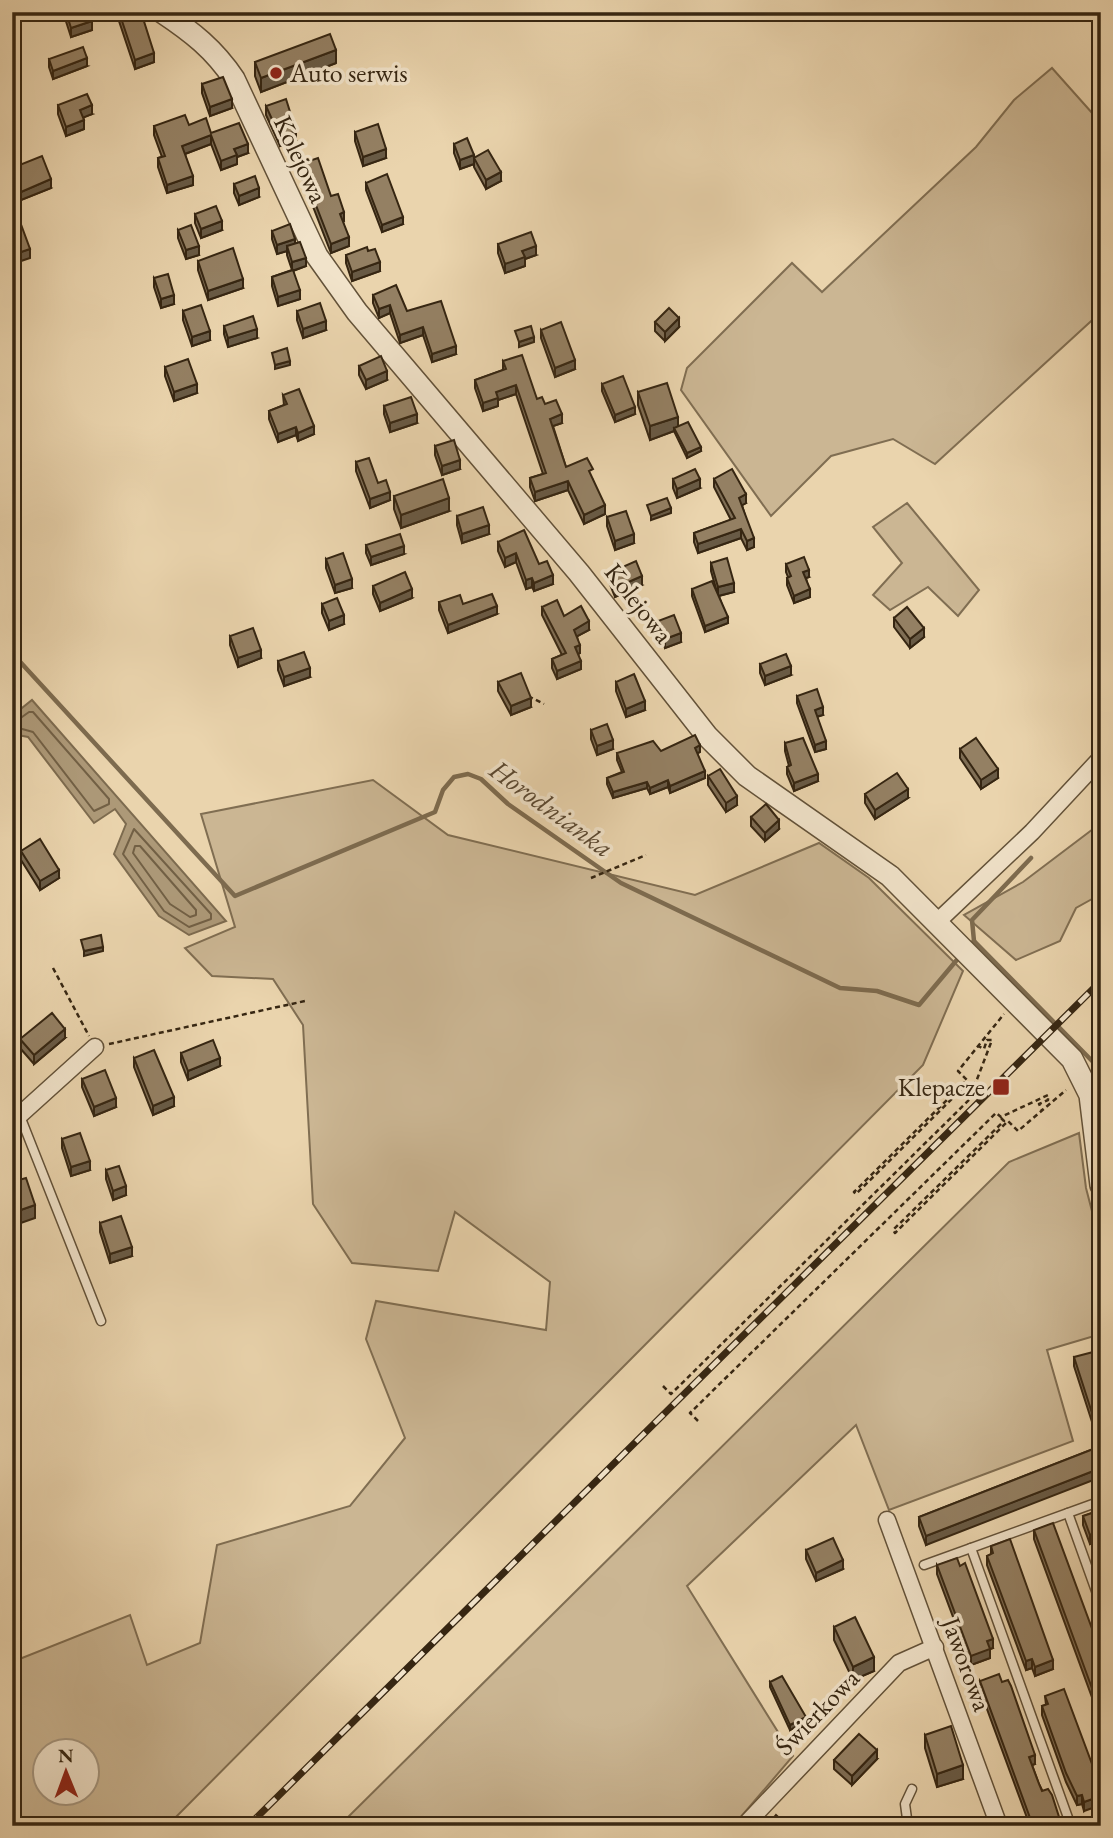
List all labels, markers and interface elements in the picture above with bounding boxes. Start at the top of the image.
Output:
place label: Auto serwis [289,56,408,90]
marker: Auto serwis [268,65,284,81]
street label: Kolejowa [266,110,336,209]
street label: Kolejowa [597,556,681,650]
water label: Horodnianka [482,750,621,865]
place label: Klepacze [898,1070,985,1104]
marker: Klepacze [991,1077,1011,1097]
street label: Jaworowa [934,1610,1000,1716]
street label: Świerkowa [767,1661,867,1762]
north arrow [32,1736,102,1806]
text: N [58,1743,74,1768]

